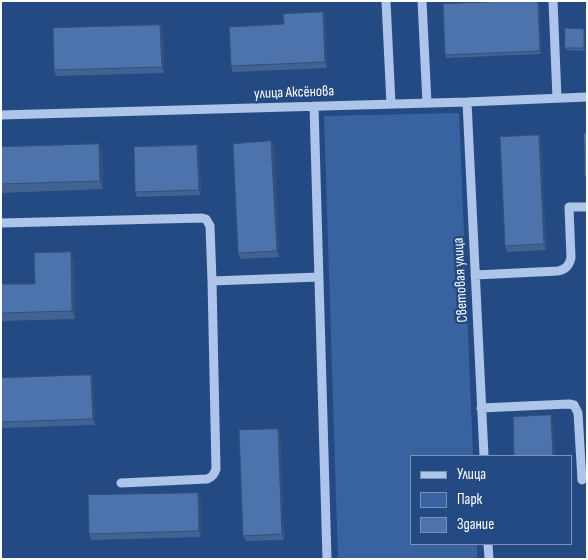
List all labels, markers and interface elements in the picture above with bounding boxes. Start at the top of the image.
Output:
street label: улица Аксёнова [254,83,334,103]
street label: Световая улица [450,237,472,323]
legend [410,455,573,545]
text: Улица [457,465,486,484]
text: Парк [457,490,482,509]
text: Здание [457,515,494,534]

